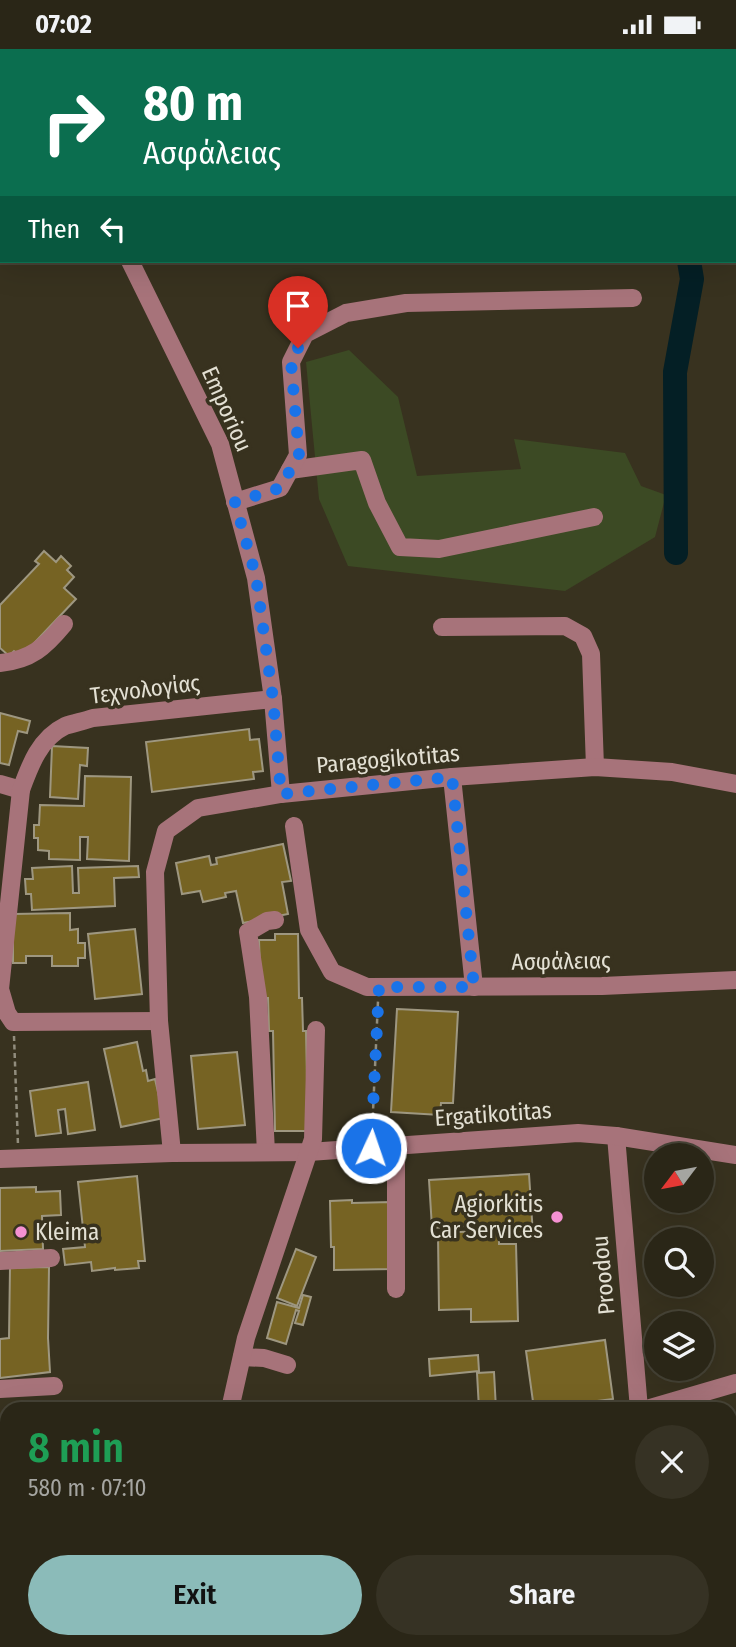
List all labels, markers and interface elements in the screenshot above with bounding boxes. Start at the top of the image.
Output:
text: 07:02 [35,9,92,40]
text: 80 m [143,74,243,133]
icon: right [28,77,119,168]
text: Ασφάλειας [143,134,281,172]
icon: left [94,210,132,248]
text: Then [28,214,80,245]
pin [268,276,328,348]
icon: arrive [279,287,317,325]
street label: Emporiou [196,362,258,456]
street label: Τεχνολογίας [89,668,202,710]
street label: Paragogikotitas [315,739,461,779]
street label: Ασφάλειας [511,946,611,976]
street label: Ergatikotitas [433,1096,553,1132]
position arrow [334,1111,408,1185]
north arrow [644,1143,714,1213]
map controls [644,1143,714,1381]
place label: Agiorkitis Car Services [429,1190,543,1244]
marker: Agiorkitis Car Services [549,1209,565,1225]
place label: Kleima [35,1218,99,1246]
marker: Kleima [13,1224,29,1240]
button: search [644,1227,714,1297]
street label: Proodou [586,1234,620,1316]
button: layers [644,1311,714,1381]
text: 8 min [28,1423,124,1473]
button: close [635,1425,709,1499]
text: 580 m · 07:10 [28,1474,147,1502]
button: Exit [28,1555,362,1635]
button: Share [376,1555,709,1635]

